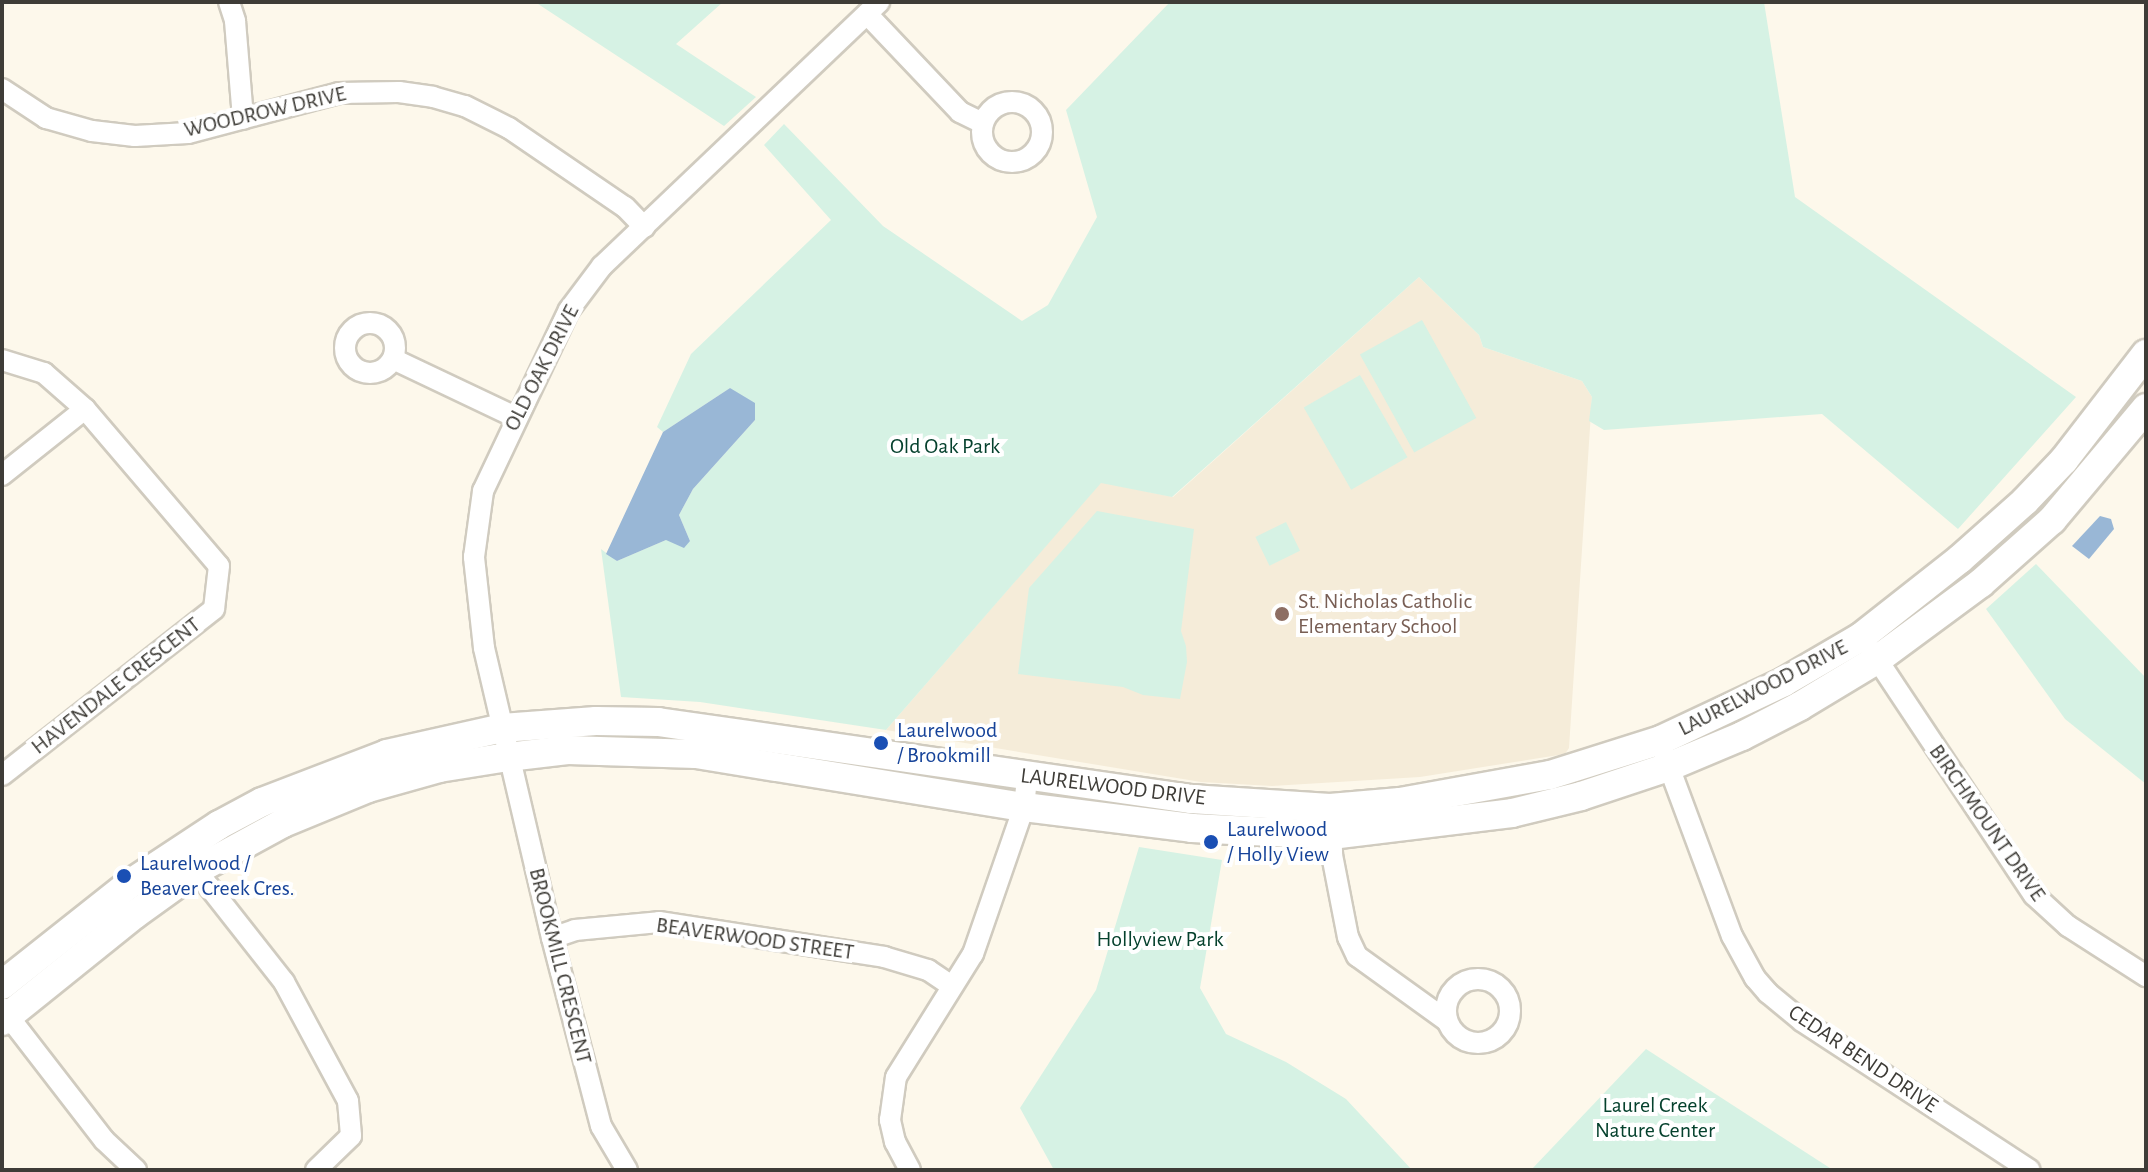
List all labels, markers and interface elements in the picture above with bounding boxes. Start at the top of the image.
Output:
street label: WOODROW DRIVE [182,81,348,143]
street label: OLD OAK DRIVE [499,301,585,435]
park label: Old Oak Park [890,434,1000,460]
place label: St. Nicholas Catholic Elementary School [1298,588,1472,640]
marker: St. Nicholas Catholic Elementary School [1273,605,1291,623]
street label: HAVENDALE CRESCENT [26,612,206,760]
street label: LAURELWOOD DRIVE [1674,634,1852,742]
place label: Laurelwood / Brookmill [897,717,997,768]
marker: Laurelwood / Brookmill [872,734,890,752]
street label: BIRCHMOUNT DRIVE [1923,740,2051,906]
street label: LAURELWOOD DRIVE [1019,763,1207,811]
place label: Laurelwood / Holly View [1227,816,1329,868]
marker: Laurelwood / Holly View [1202,833,1220,851]
place label: Laurelwood / Beaver Creek Cres. [140,850,295,902]
street label: BROOKMILL CRESCENT [523,865,597,1067]
marker: Laurelwood / Beaver Creek Cres. [115,867,133,885]
street label: BEAVERWOOD STREET [654,912,856,966]
park label: Hollyview Park [1097,927,1223,953]
street label: CEDAR BEND DRIVE [1783,999,1943,1119]
park label: Laurel Creek Nature Center [1595,1092,1715,1144]

